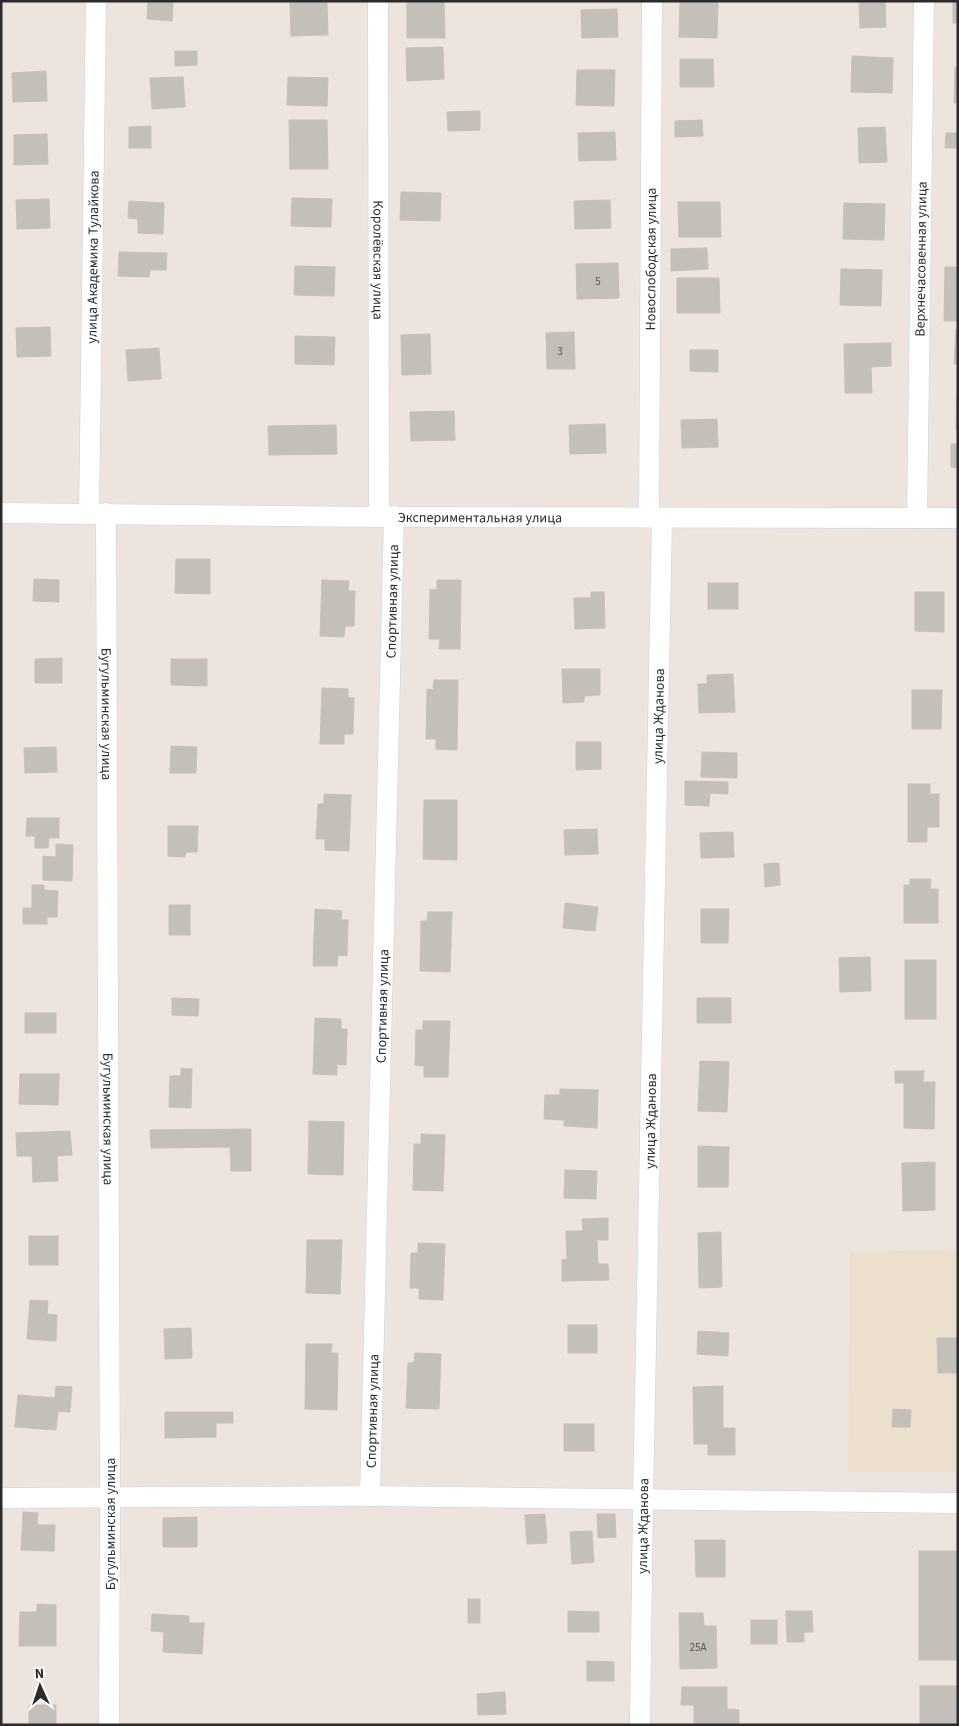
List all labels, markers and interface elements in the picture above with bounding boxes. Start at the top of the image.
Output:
street label: улица Академика Тулайкова [82,170,105,344]
street label: Верхнечасовенная улица [910,181,933,337]
street label: Новослободская улица [641,188,662,330]
street label: Королёвская улица [367,200,388,320]
house number: 5 [595,274,601,289]
house number: 3 [557,344,563,359]
street label: Экспериментальная улица [398,508,562,528]
street label: Спортивная улица [382,544,404,659]
street label: Бугульминская улица [96,648,116,780]
street label: улица Жданова [648,668,670,764]
street label: Спортивная улица [372,949,394,1063]
street label: Бугульминская улица [97,1053,118,1185]
street label: улица Жданова [640,1073,662,1169]
street label: Спортивная улица [362,1354,384,1468]
street label: Бугульминская улица [101,1458,121,1590]
street label: улица Жданова [633,1478,654,1574]
house number: 25А [690,1640,706,1655]
north arrow [15,1661,65,1711]
text: N [34,1664,45,1684]

